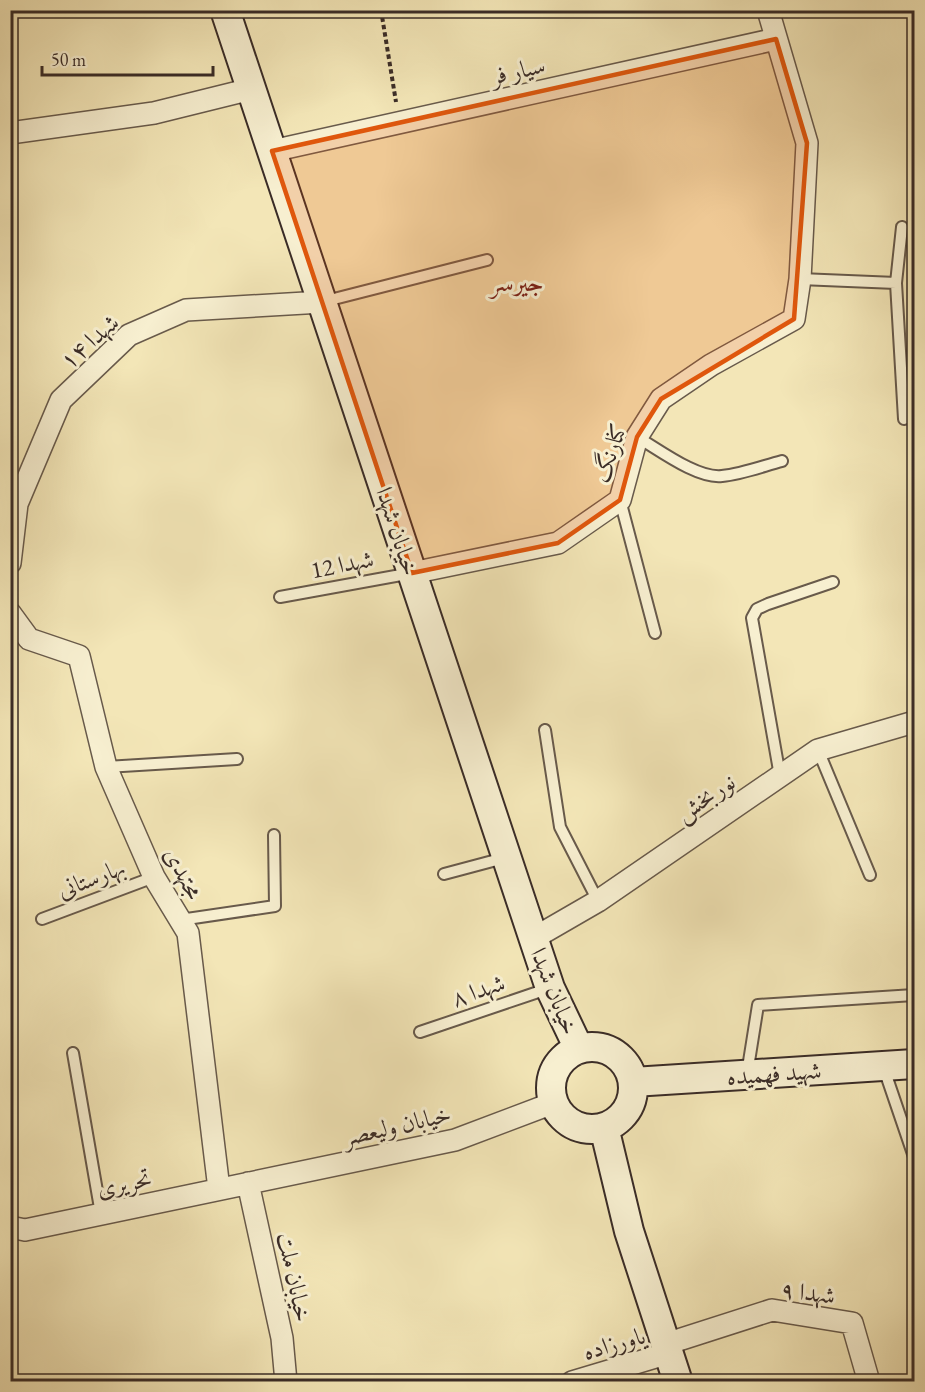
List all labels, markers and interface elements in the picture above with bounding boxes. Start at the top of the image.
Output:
scale bar [42,39,213,77]
text: 50 m [51,48,86,71]
street label: سیار فر [485,49,548,92]
district label: جیرسر [487,265,544,299]
street label: شهدا ۱۴ [53,307,125,375]
street label: کنارنگ [585,419,633,487]
street label: خیابان شهدا [369,483,427,579]
street label: شهدا 12 [308,543,376,585]
street label: نوربخش [669,766,741,829]
street label: مجتهدی [157,841,211,905]
street label: بهارستانی [53,851,129,905]
street label: خیابان شهدا [523,943,587,1039]
street label: شهدا ۸ [447,966,509,1014]
street label: شهید فهمیده [726,1054,822,1092]
street label: خیابان ولیعصر [337,1098,454,1154]
street label: تحریری [94,1162,154,1204]
street label: خیابان ملت [270,1229,320,1325]
street label: شهدا ۹ [779,1273,837,1311]
street label: یاورزاده [579,1319,650,1367]

